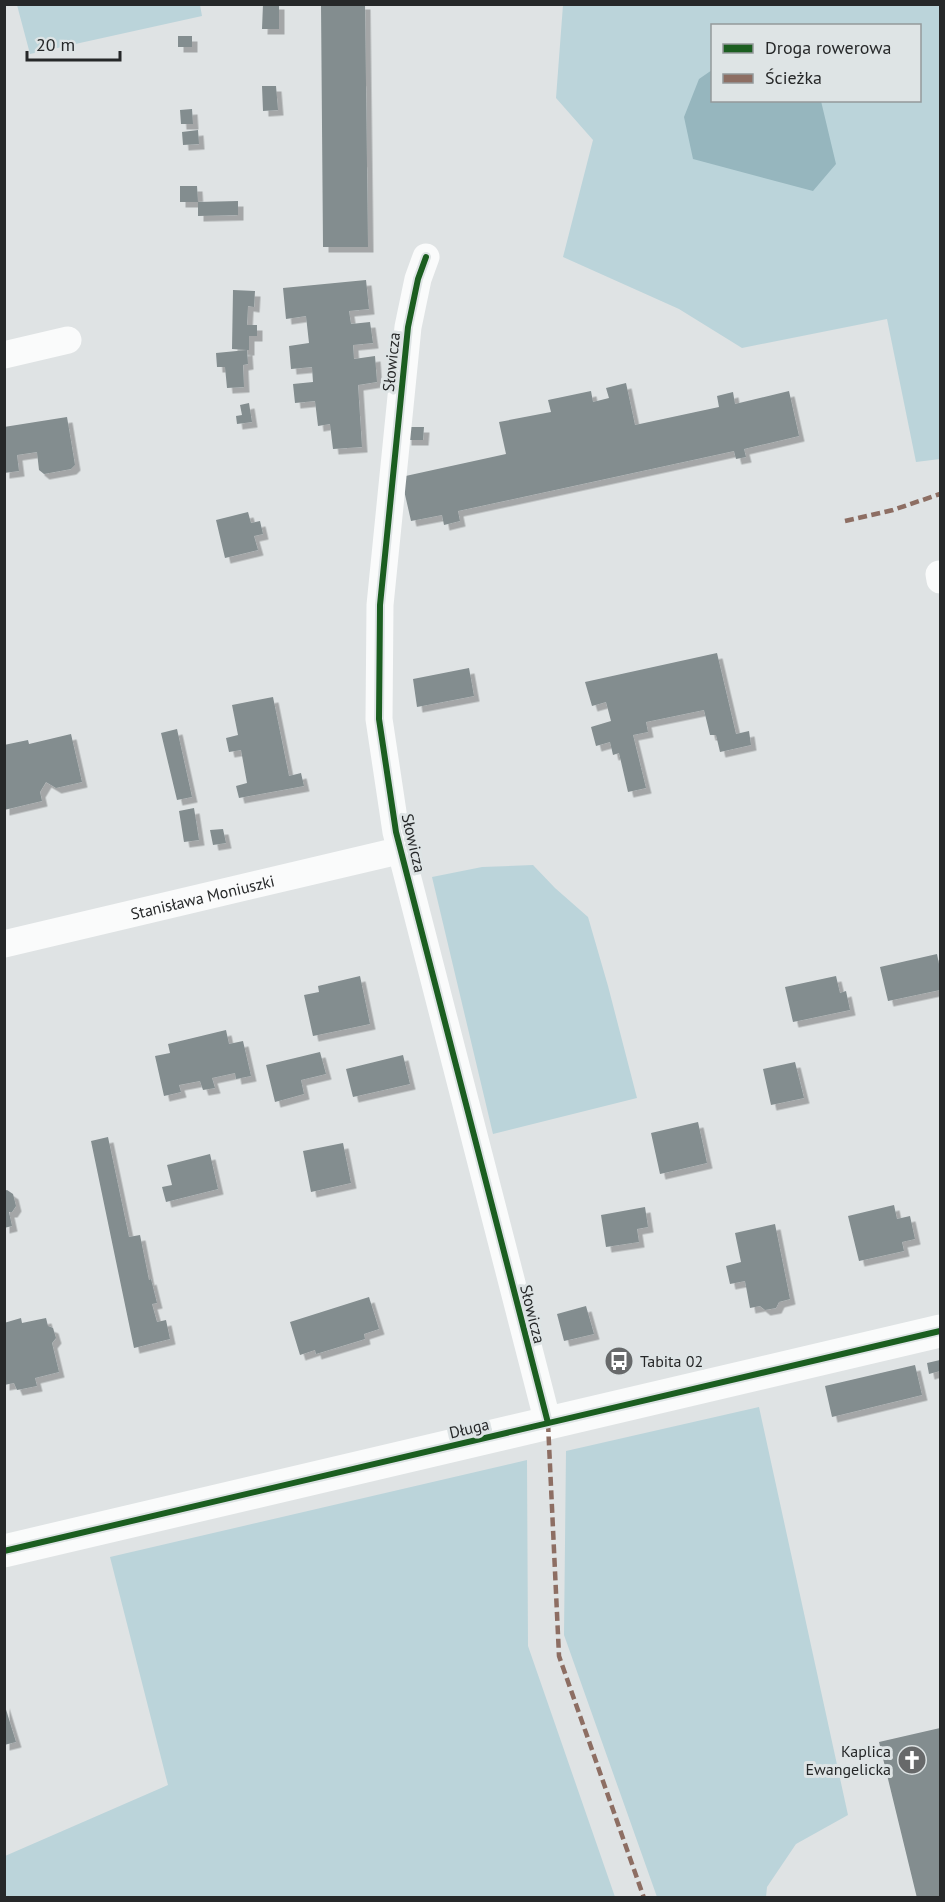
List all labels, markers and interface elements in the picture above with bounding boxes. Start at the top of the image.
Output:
scale bar [27,24,120,62]
legend [711,24,921,102]
text: 20 m [36,33,75,56]
text: Droga rowerowa [765,36,891,59]
text: Ścieżka [765,66,822,89]
street label: Słowicza [378,331,404,393]
street label: Słowicza [398,812,430,874]
street label: Stanisława Moniuszki [129,870,276,924]
street label: Słowicza [516,1283,550,1345]
bus stop icon: Tabita 02 [603,1345,635,1377]
place label: Tabita 02 [640,1351,703,1371]
street label: Długa [447,1414,491,1442]
place label: Kaplica Ewangelicka [805,1741,891,1779]
church icon: Kaplica Ewangelicka [896,1744,928,1776]

